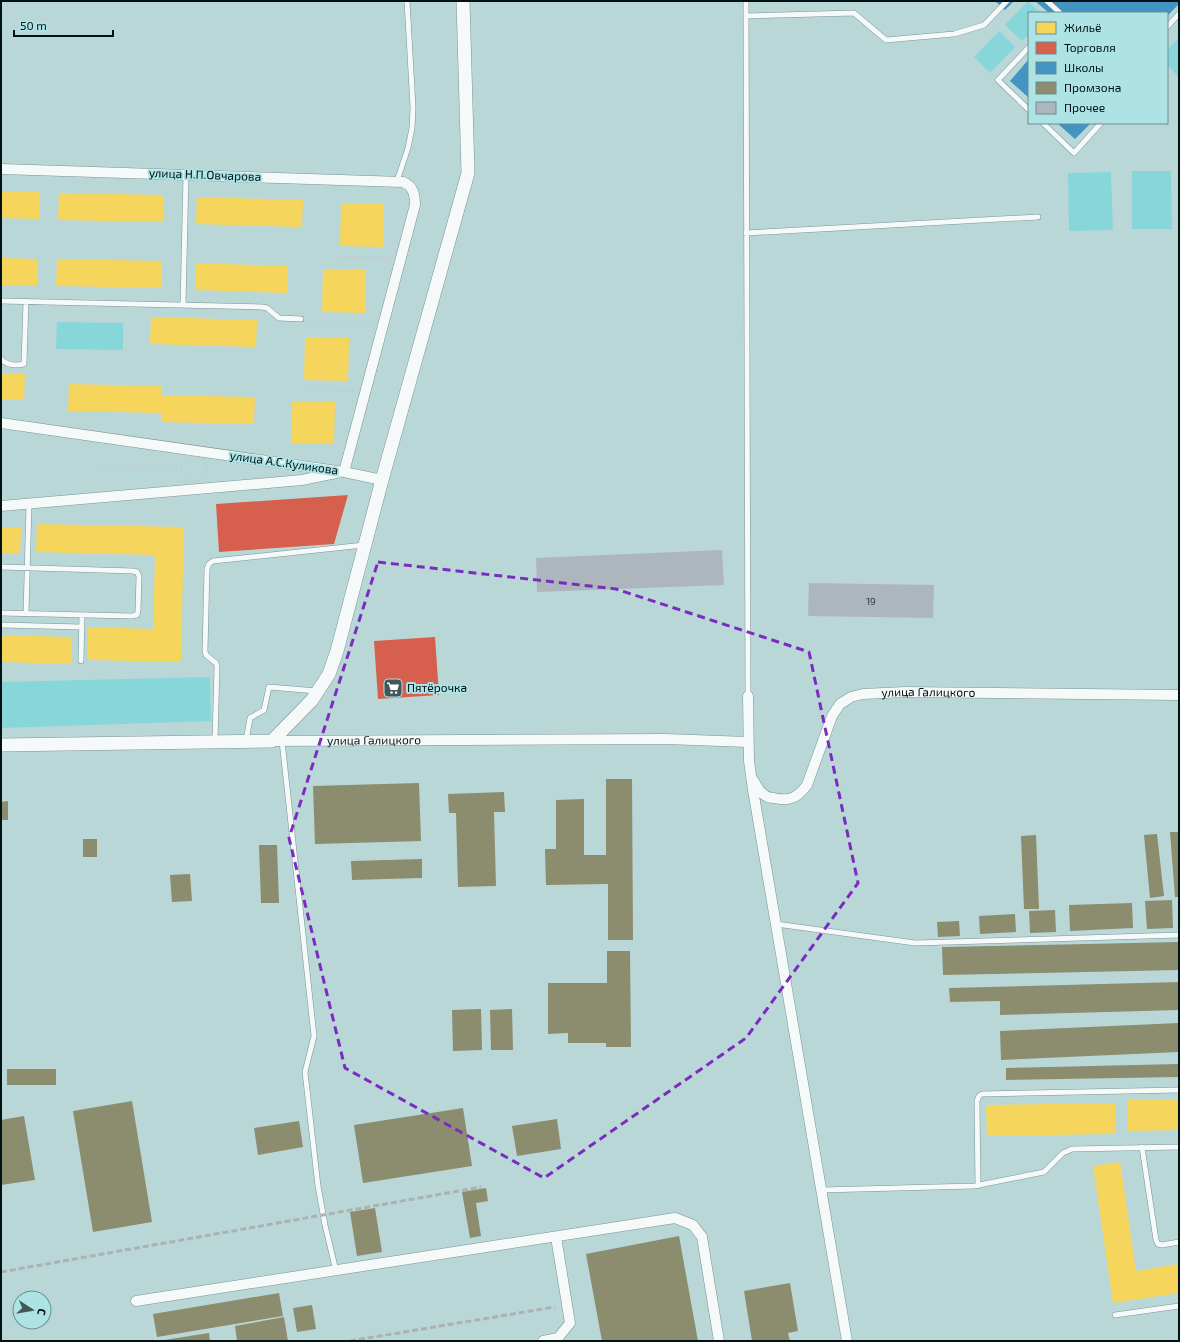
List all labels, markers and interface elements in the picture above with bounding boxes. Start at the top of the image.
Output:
scale bar [14,12,113,38]
legend [1028,12,1168,124]
text: 50 m [20,18,47,32]
text: Жильё [1064,20,1101,34]
text: Торговля [1064,40,1116,54]
text: Школы [1064,60,1104,74]
text: Промзона [1064,80,1121,94]
text: Прочее [1064,100,1105,114]
street label: улица Н.П.Овчарова [149,165,261,184]
street label: улица А.С.Куликова [229,447,339,478]
house number: 19 [866,595,876,607]
supermarket icon: Пятёрочка [382,677,404,699]
place label: Пятёрочка [407,680,467,694]
street label: улица Галицкого [881,684,976,700]
street label: улица Галицкого [327,732,421,748]
north arrow [12,1290,52,1330]
text: С [35,1308,49,1317]

